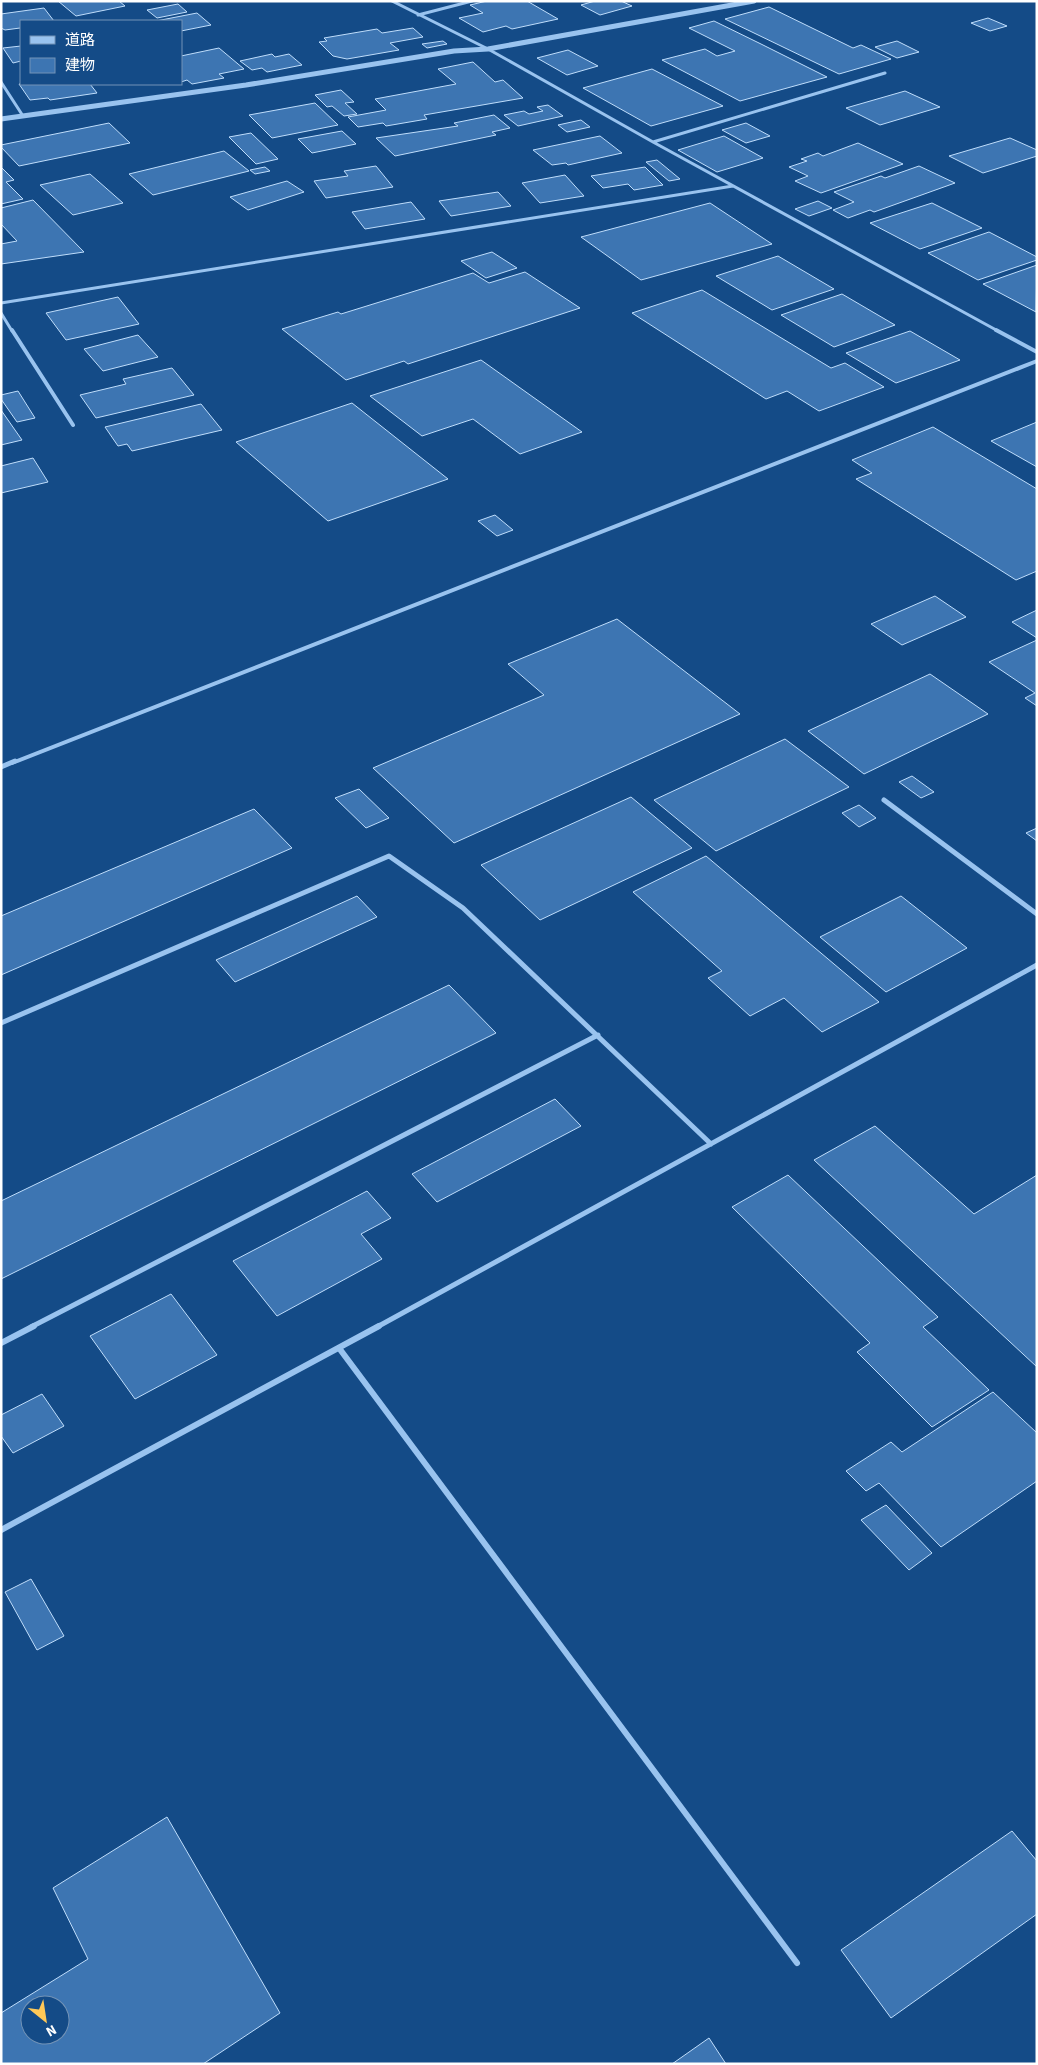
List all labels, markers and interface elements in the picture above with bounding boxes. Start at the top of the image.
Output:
legend [20,20,182,85]
text: 道路 [65,30,95,51]
text: 建物 [65,55,95,76]
north arrow [20,1995,70,2045]
text: N [42,2019,60,2041]

